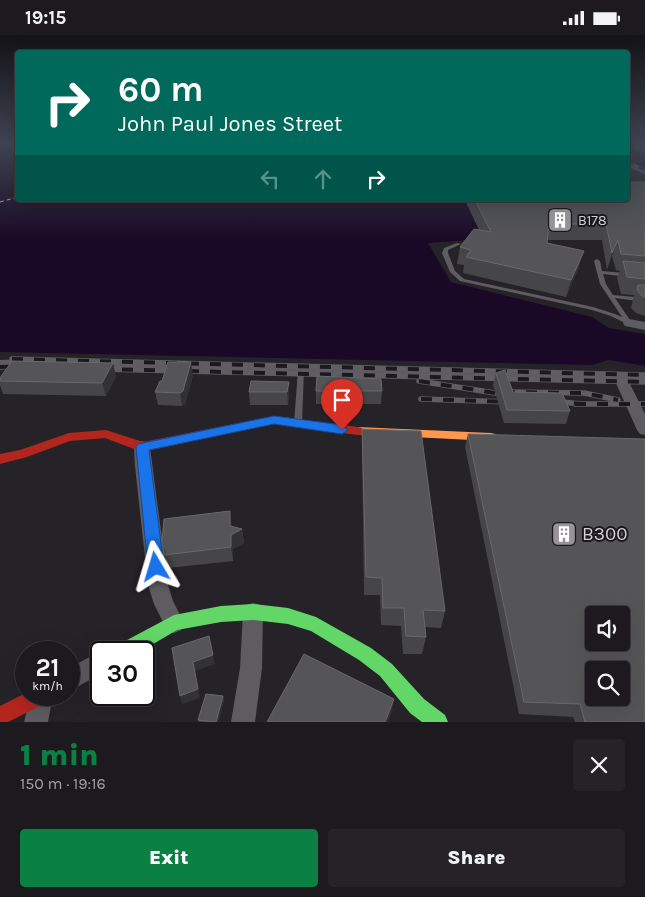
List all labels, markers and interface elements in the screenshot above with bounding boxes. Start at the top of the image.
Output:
text: 19:15 [25,7,66,29]
text: 60 m [118,69,203,110]
icon: right [35,70,100,135]
text: John Paul Jones Street [118,111,342,137]
icon: left [256,165,284,193]
icon: ahead [309,165,337,193]
icon: right [362,165,390,193]
building icon: B178 [547,207,573,233]
place label: B178 [578,212,607,229]
pin [321,379,363,430]
icon: arrive [328,386,356,414]
building icon: B300 [551,521,577,547]
place label: B300 [582,523,628,545]
position arrow [129,540,181,592]
map controls [585,606,630,706]
button: sound [585,606,630,651]
speed limit sign: 30 [90,641,155,706]
text: 21 [35,653,60,682]
button: search [585,661,630,706]
text: km/h [32,679,63,693]
text: 1 min [20,737,99,773]
button: close [573,739,625,791]
text: 150 m · 19:16 [20,774,106,793]
button: Exit [20,829,318,887]
button: Share [328,829,625,887]

